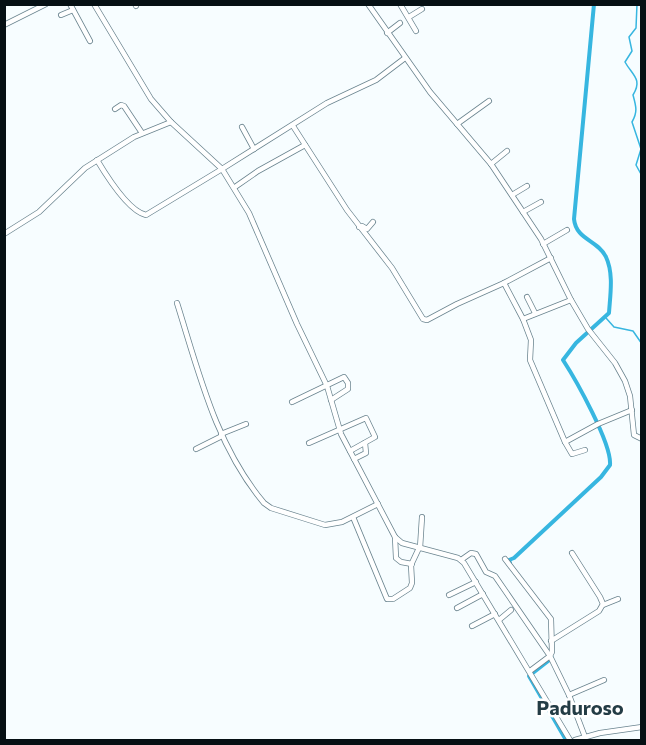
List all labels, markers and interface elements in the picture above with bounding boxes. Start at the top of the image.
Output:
district label: Paduroso [536,695,624,719]

